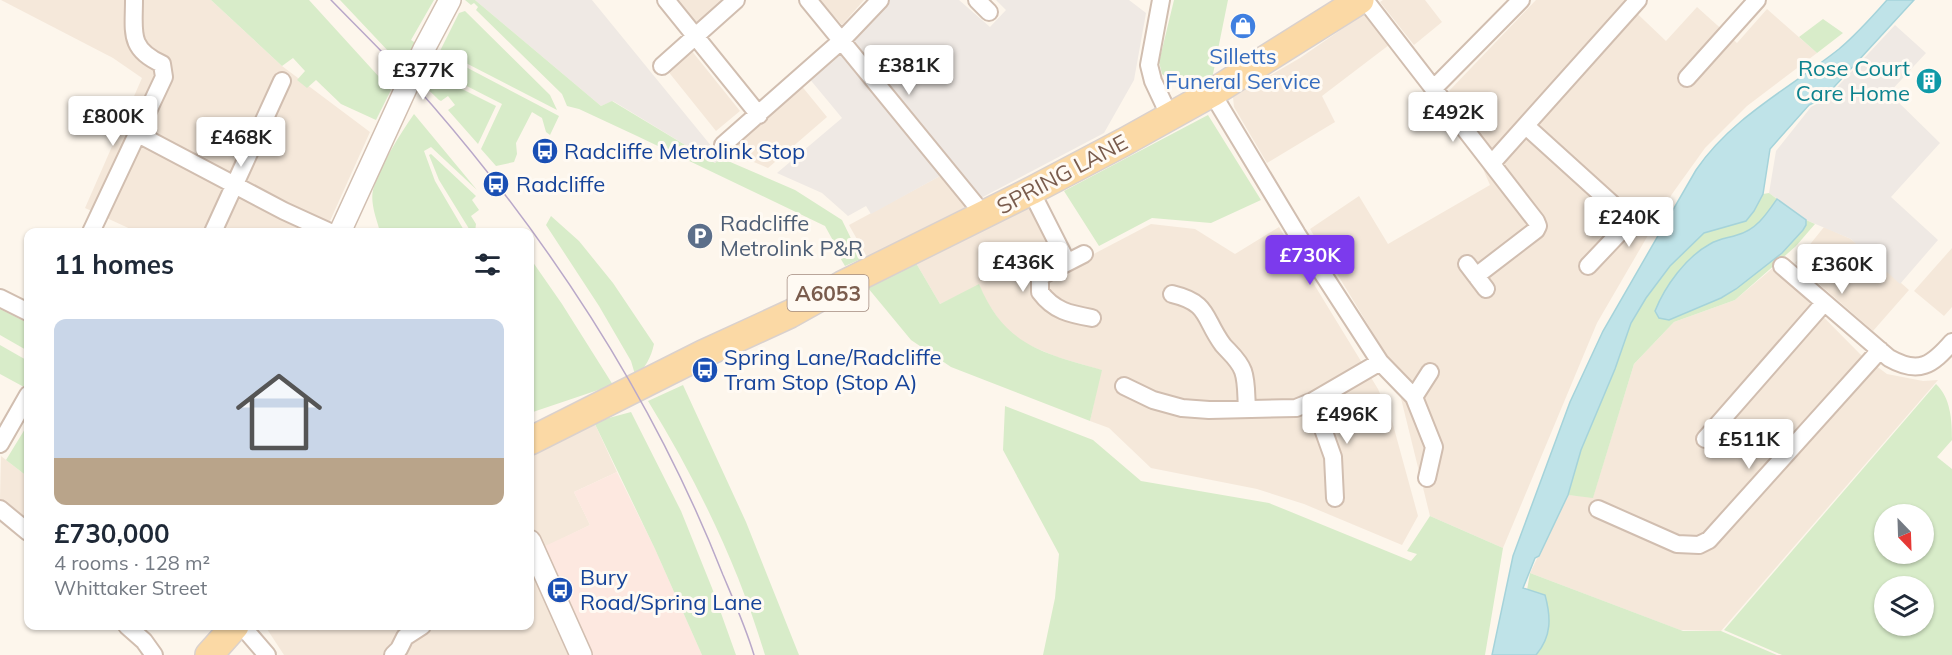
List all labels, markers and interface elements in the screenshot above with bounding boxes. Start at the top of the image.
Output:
shop icon: Silletts Funeral Service [1228,11,1258,41]
place label: Silletts Funeral Service [1165,42,1321,95]
pin: £381K [867,45,951,96]
pin: £377K [381,50,465,101]
text: £381K [878,52,940,77]
place label: Rose Court Care Home [1796,54,1910,107]
text: £377K [392,57,454,82]
building icon: Rose Court Care Home [1914,66,1944,96]
pin: £492K [1411,92,1495,143]
pin: £800K [71,96,155,147]
text: £492K [1422,99,1484,124]
text: £800K [82,103,144,128]
pin: £468K [199,117,283,168]
text: £468K [210,124,272,149]
street label: SPRING LANE [992,128,1132,220]
bus stop icon: Radcliffe Metrolink Stop [530,136,560,166]
place label: Radcliffe Metrolink Stop [564,137,805,165]
bus stop icon: Radcliffe [481,169,511,199]
place label: Radcliffe [516,170,605,198]
pin: £240K [1587,197,1671,248]
text: £240K [1598,204,1660,229]
place label: Radcliffe Metrolink P&R [720,209,863,262]
parking icon: Radcliffe Metrolink P&R [685,221,715,251]
pin: £730K [1268,235,1352,286]
pin: £436K [981,242,1065,293]
text: £730K [1279,242,1341,267]
pin: £360K [1800,244,1884,295]
text: 11 homes [54,248,174,281]
icon: filters [471,248,504,281]
text: £436K [992,249,1054,274]
text: £360K [1811,251,1873,276]
road number: A6053 [788,275,868,311]
place label: Spring Lane/Radcliffe Tram Stop (Stop A) [724,343,942,396]
bus stop icon: Spring Lane/Radcliffe Tram Stop (Stop A) [690,355,720,385]
icon: home [225,358,333,466]
pin: £496K [1305,394,1389,445]
text: £496K [1316,401,1378,426]
pin: £511K [1707,419,1791,470]
text: £511K [1718,426,1780,451]
north arrow [1874,504,1934,564]
map controls [1874,504,1934,636]
text: £730,000 [54,517,170,550]
text: 4 rooms · 128 m² [54,550,210,575]
place label: Bury Road/Spring Lane [580,563,762,616]
text: Whittaker Street [54,575,207,600]
bus stop icon: Bury Road/Spring Lane [545,575,575,605]
button: layers [1874,576,1934,636]

